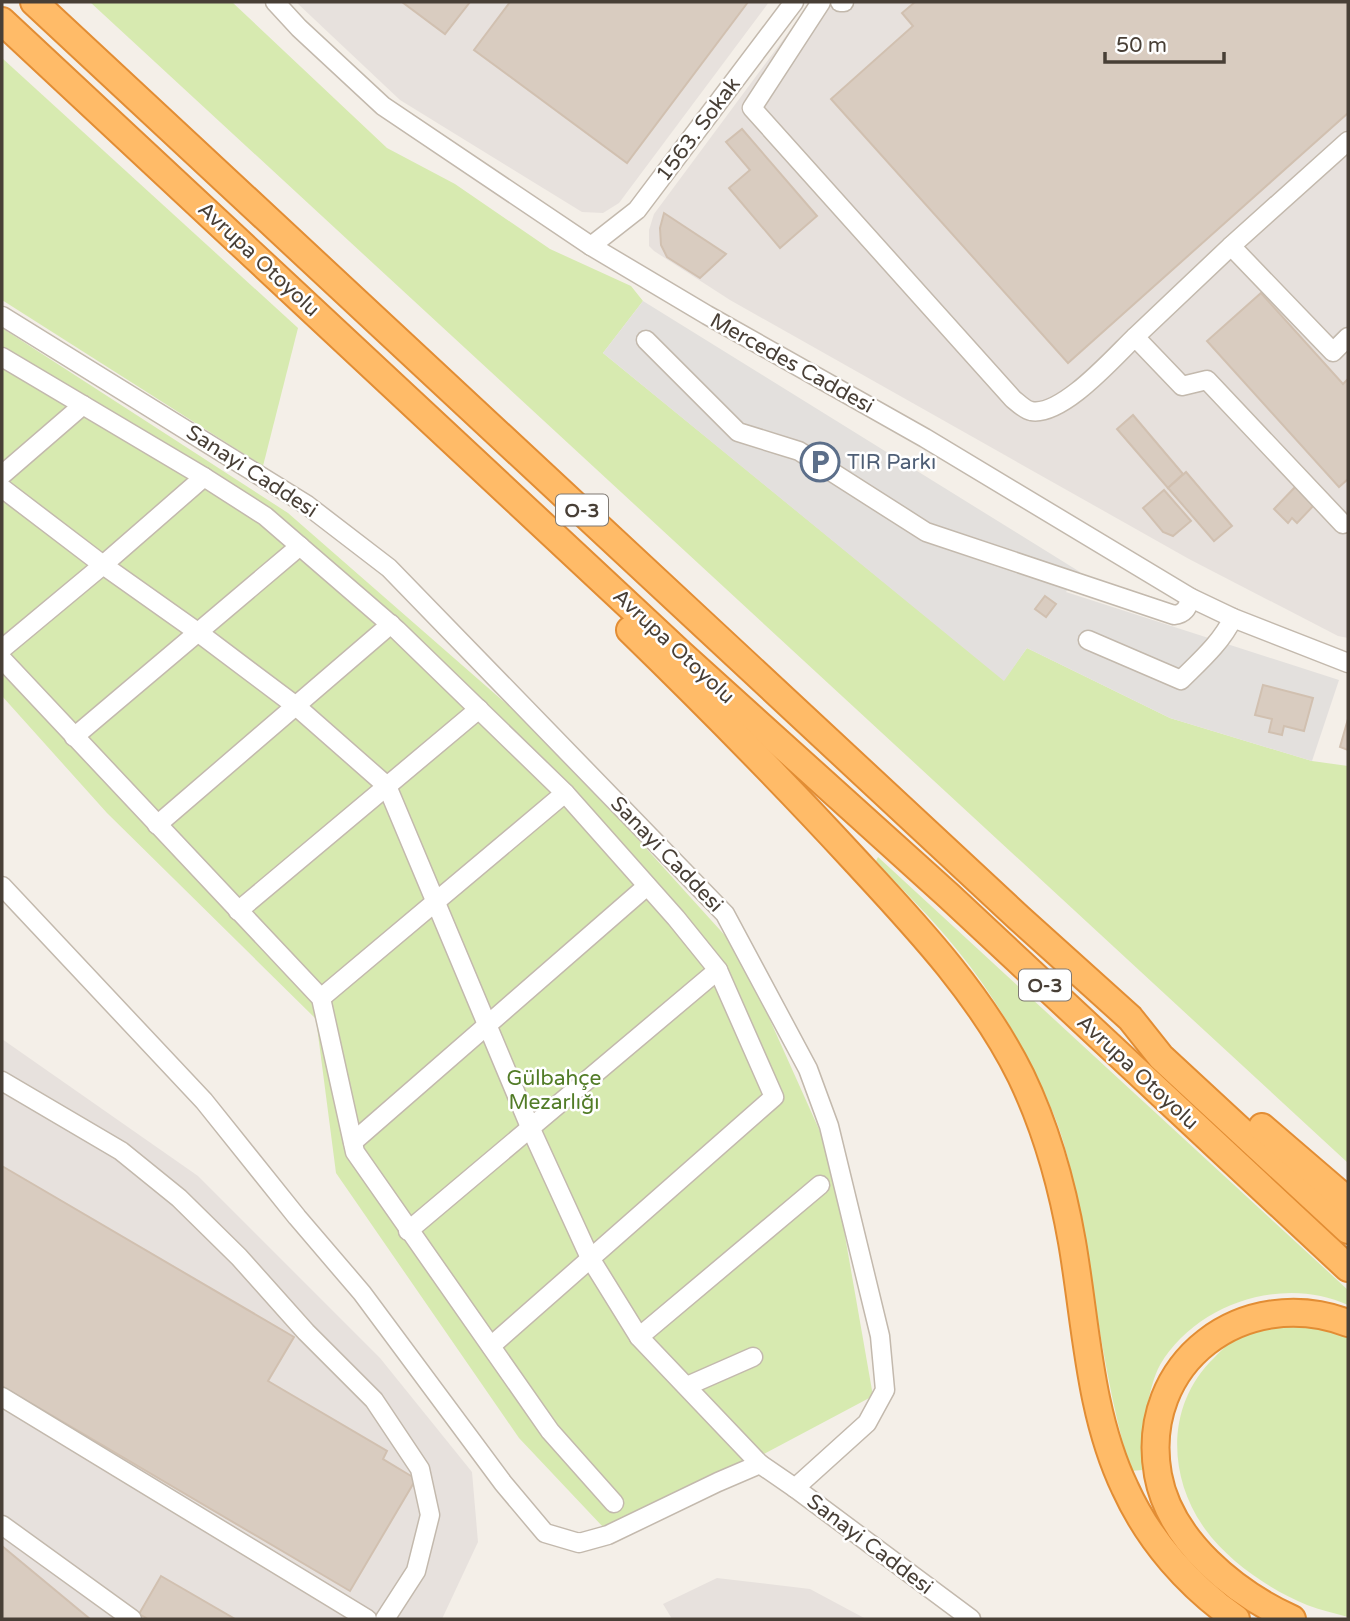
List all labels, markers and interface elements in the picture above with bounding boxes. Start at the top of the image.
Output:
scale bar [1105,21,1224,65]
text: 50 m [1116,33,1167,58]
street label: 1563. Sokak [651,72,746,186]
street label: Avrupa Otoyolu [193,197,325,322]
street label: Mercedes Caddesi [706,308,878,419]
street label: Sanayi Caddesi [182,420,322,523]
parking icon: TIR Parkı [799,441,841,483]
place label: TIR Parkı [847,450,936,475]
road number: O-3 [556,495,608,526]
street label: Avrupa Otoyolu [608,584,740,709]
street label: Sanayi Caddesi [605,791,728,917]
road number: O-3 [1019,970,1071,1001]
street label: Avrupa Otoyolu [1072,1010,1204,1135]
park label: Gülbahçe Mezarlığı [507,1066,601,1115]
street label: Sanayi Caddesi [802,1489,938,1600]

